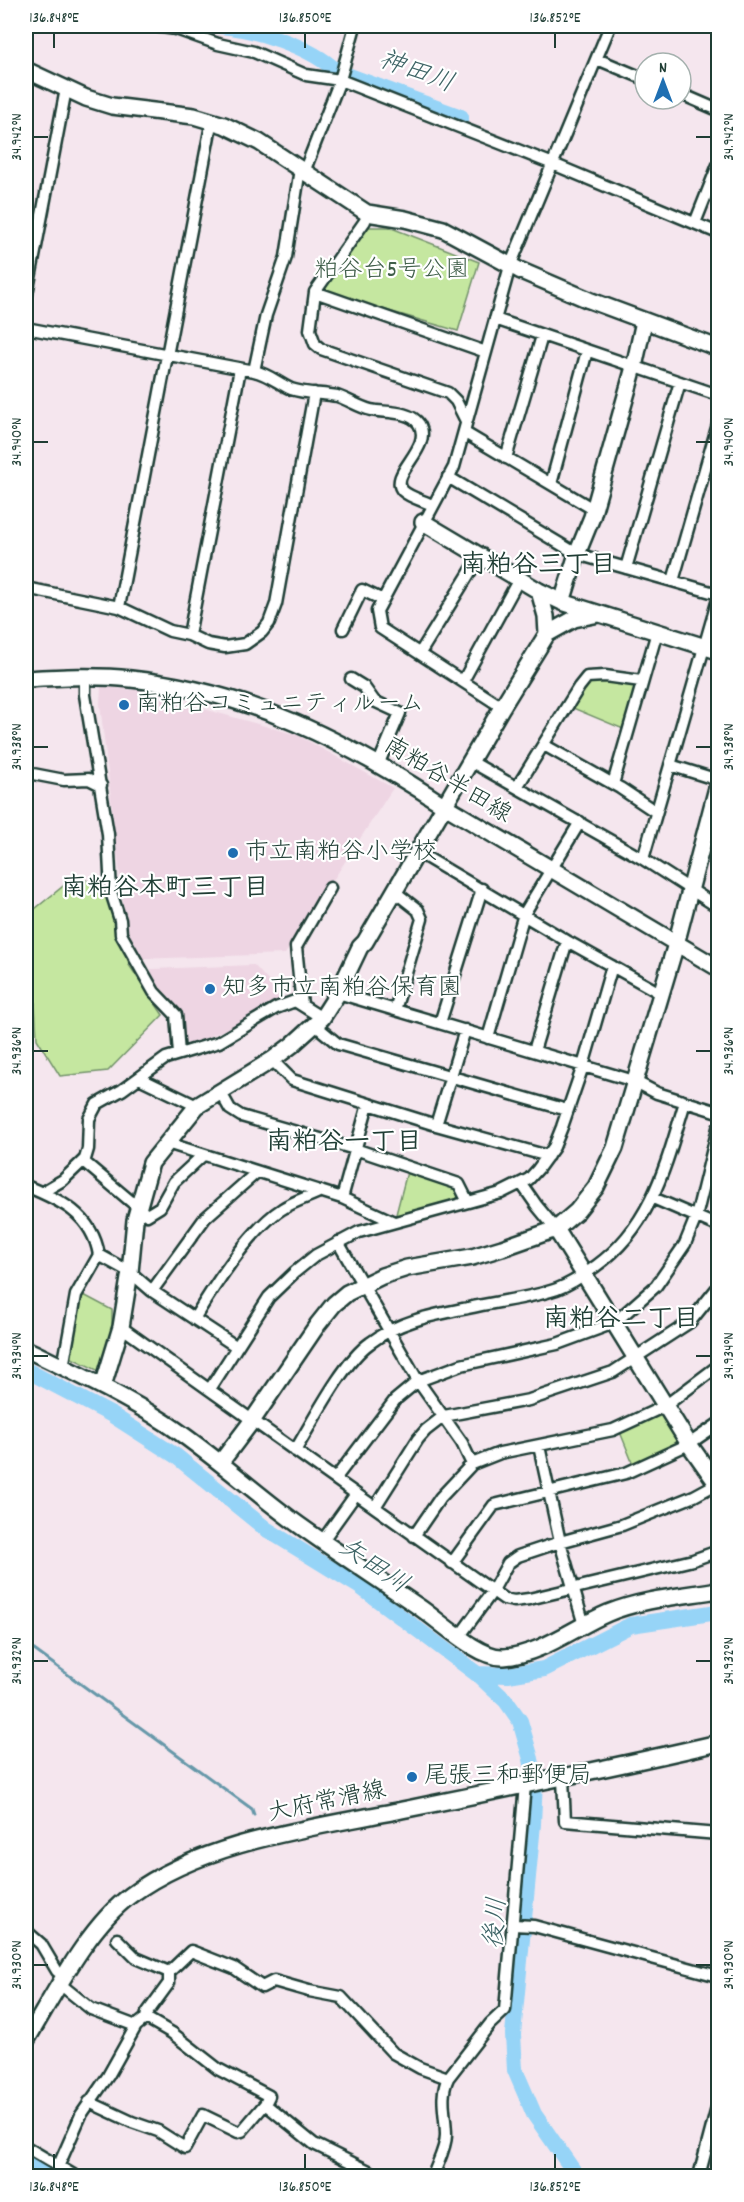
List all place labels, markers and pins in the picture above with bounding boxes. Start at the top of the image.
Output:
place label: 南粕谷コミュニティルーム [136,688,424,722]
marker: 南粕谷コミュニティルーム [117,698,131,712]
place label: 市立南粕谷小学校 [245,836,437,870]
marker: 市立南粕谷小学校 [226,846,240,860]
place label: 知多市立南粕谷保育園 [222,972,462,1006]
marker: 知多市立南粕谷保育園 [203,982,217,996]
place label: 尾張三和郵便局 [424,1760,592,1794]
marker: 尾張三和郵便局 [405,1770,419,1784]

